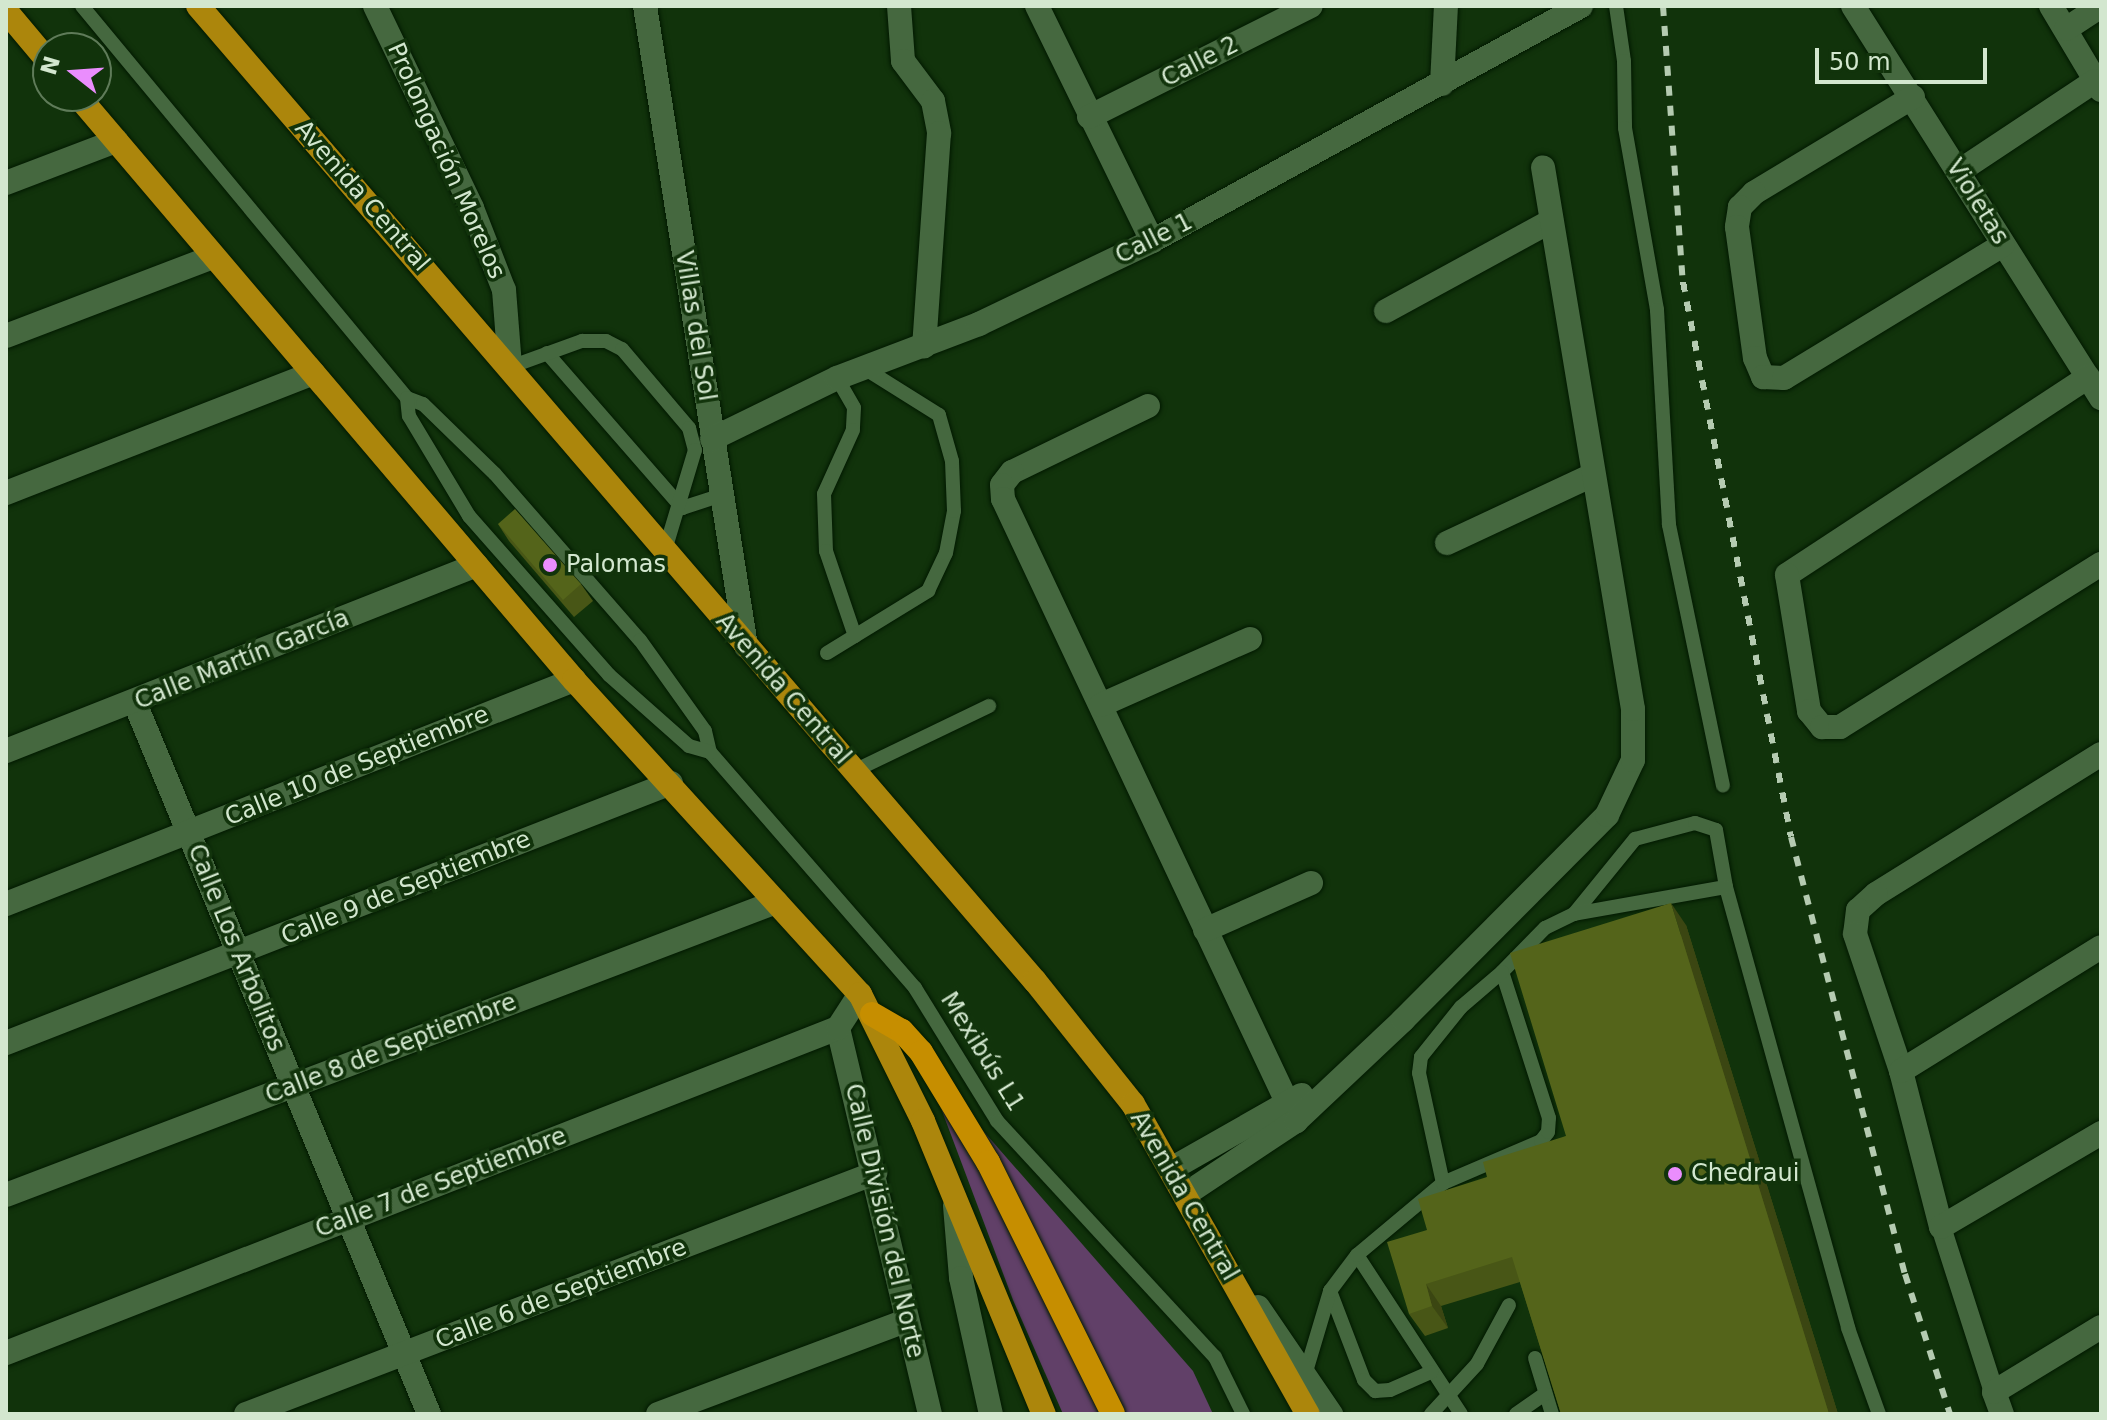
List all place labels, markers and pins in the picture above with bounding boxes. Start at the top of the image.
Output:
place label: Palomas [566,551,666,579]
marker: Palomas [541,556,559,574]
place label: Chedraui [1691,1160,1799,1188]
marker: Chedraui [1666,1165,1684,1183]

